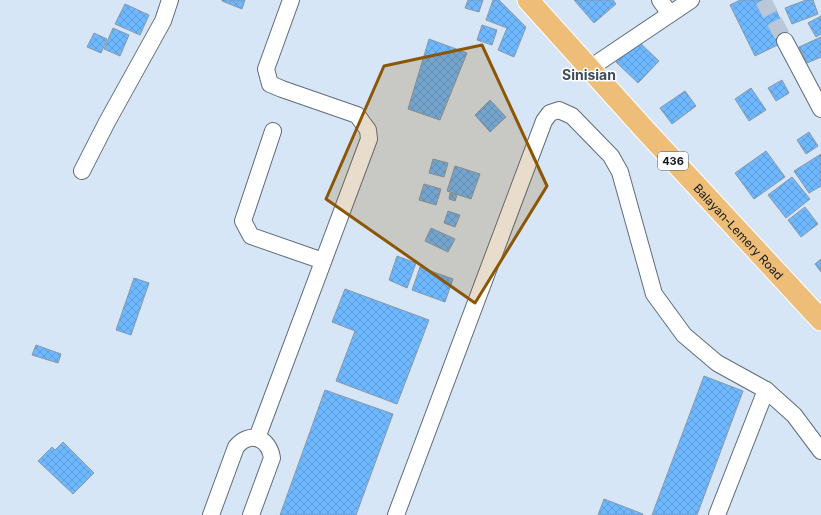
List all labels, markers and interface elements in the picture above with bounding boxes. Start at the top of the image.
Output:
district label: Sinisian [562,66,616,83]
road number: 436 [658,152,688,170]
street label: Balayan-Lemery Road [691,180,787,282]

